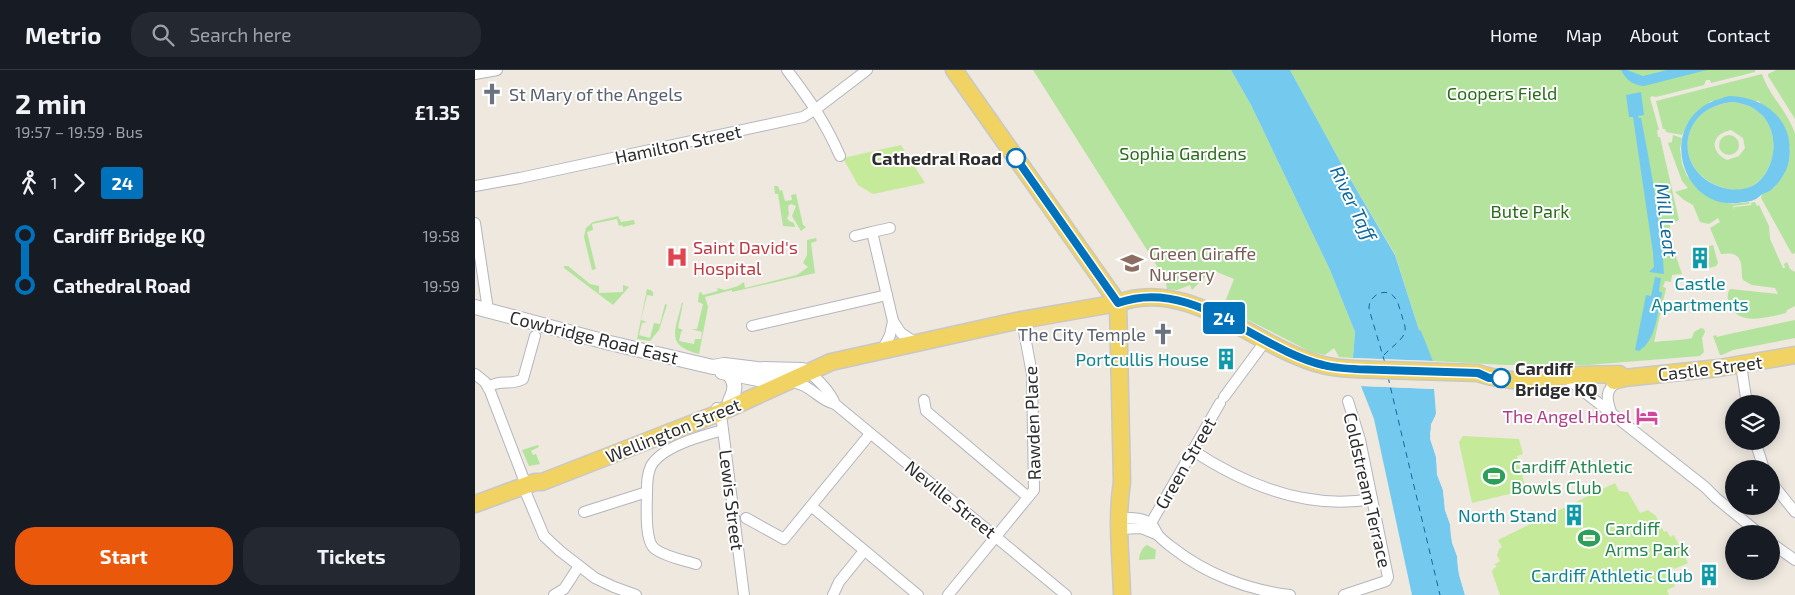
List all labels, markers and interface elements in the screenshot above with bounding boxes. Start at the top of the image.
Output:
search box [131,12,481,57]
text: Metrio [25,20,101,49]
icon: search [149,21,177,49]
text: Search here [189,23,291,46]
text: Home [1490,24,1538,46]
text: Map [1566,24,1602,46]
text: About [1630,24,1679,46]
text: Contact [1707,24,1770,46]
church icon: St Mary of the Angels [479,81,505,107]
park label: Coopers Field [1447,82,1557,104]
place label: St Mary of the Angels [509,83,683,105]
text: 2 min [15,86,87,120]
text: £1.35 [415,101,460,124]
street label: Hamilton Street [613,120,743,168]
text: 19:57 – 19:59 · Bus [15,122,143,141]
park label: Sophia Gardens [1119,142,1247,164]
place label: Cathedral Road [872,147,1002,169]
marker: Cathedral Road [1006,148,1026,168]
water label: River Taff [1326,162,1383,246]
icon: walk [15,169,43,197]
icon: forward [65,169,93,197]
text: 24 [111,172,133,194]
text: 1 [51,173,57,192]
water label: Mill Leat [1651,182,1683,259]
park label: Bute Park [1491,200,1569,222]
text: Cardiff Bridge KQ [53,224,205,247]
text: 19:58 [422,226,460,245]
place label: Saint David's Hospital [693,236,798,279]
place label: Green Giraffe Nursery [1149,242,1256,285]
hospital icon: Saint David's Hospital [664,244,690,270]
building icon: Castle Apartments [1687,245,1713,271]
school or university icon: Green Giraffe Nursery [1119,250,1145,276]
place label: Castle Apartments [1651,272,1749,315]
text: Cathedral Road [53,274,191,297]
text: 19:59 [423,276,460,295]
line badge: 24 [1201,302,1247,334]
street label: Cowbridge Road East [508,305,681,369]
text: 24 [1213,307,1235,329]
church icon: The City Temple [1150,321,1176,347]
place label: The City Temple [1018,323,1146,345]
building icon: Portcullis House [1213,346,1239,372]
place label: Portcullis House [1075,348,1209,370]
street label: Castle Street [1656,351,1764,385]
place label: Cardiff Bridge KQ [1515,357,1598,400]
street label: Rawden Place [1019,365,1045,481]
marker: Cardiff Bridge KQ [1491,368,1511,388]
street label: Wellington Street [602,393,744,467]
map controls [1725,395,1780,580]
button: layers [1725,395,1780,450]
hotel icon: The Angel Hotel [1634,403,1660,429]
place label: The Angel Hotel [1503,405,1632,427]
street label: Coldstream Terrace [1339,410,1397,570]
street label: Green Street [1150,413,1220,513]
street label: Lewis Street [715,448,749,552]
place label: Cardiff Athletic Bowls Club [1511,455,1633,498]
street label: Neville Street [901,456,1001,542]
button: + [1725,460,1780,515]
sports icon: Cardiff Athletic Bowls Club [1481,463,1507,489]
building icon: North Stand [1561,502,1587,528]
place label: North Stand [1458,504,1557,526]
place label: Cardiff Arms Park [1605,517,1689,560]
sports icon: Cardiff Arms Park [1576,525,1602,551]
button: − [1725,525,1780,580]
button: Start [15,527,233,585]
button: Tickets [243,527,460,585]
building icon: Cardiff Athletic Club [1696,562,1722,588]
place label: Cardiff Athletic Club [1531,564,1693,586]

